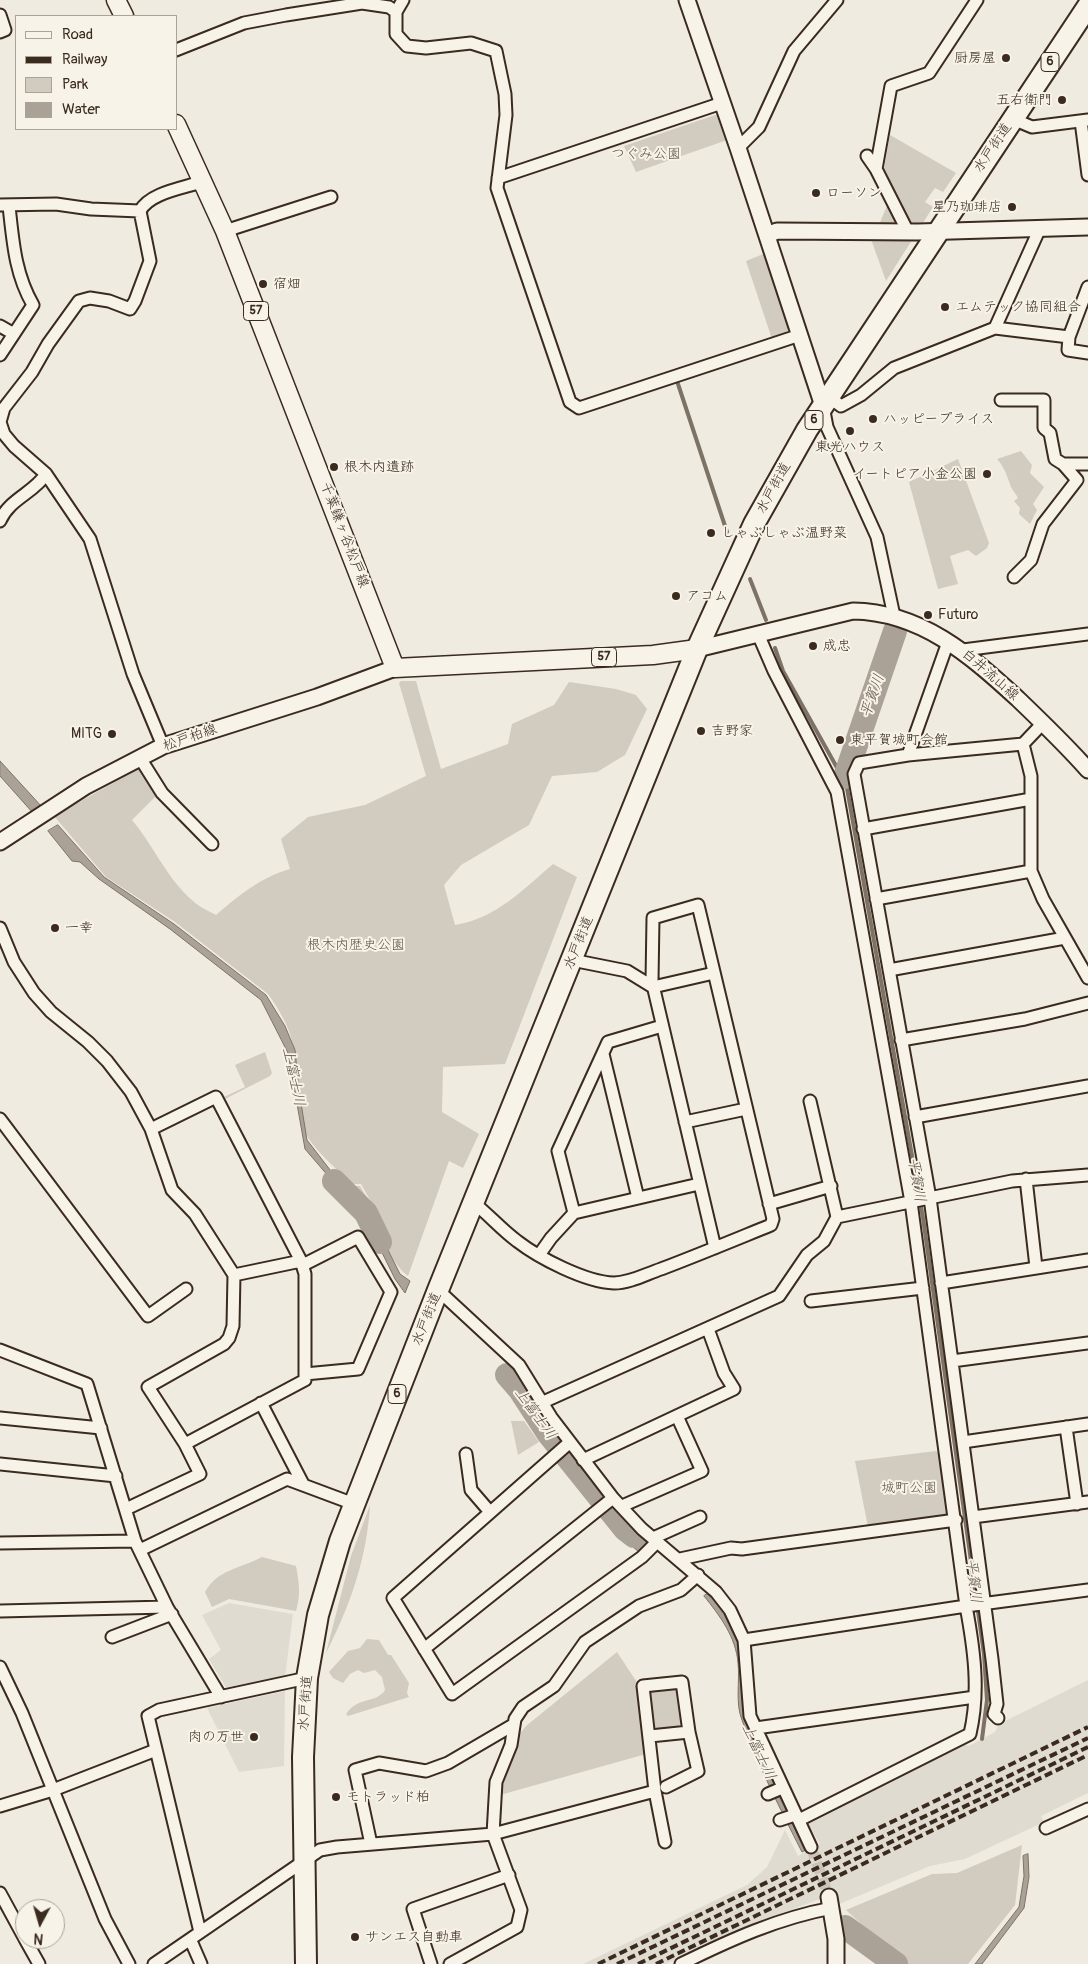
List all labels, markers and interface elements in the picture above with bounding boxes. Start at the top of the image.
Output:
legend [15,15,178,130]
text: Road [62,25,93,44]
text: Railway [62,50,107,69]
place label: 厨房屋 [954,50,996,66]
marker: 厨房屋 [1000,52,1012,64]
road number: 6 [1041,52,1059,72]
text: Park [62,75,88,94]
place label: 五右衛門 [996,92,1052,108]
marker: 五右衛門 [1056,94,1068,106]
text: Water [62,100,100,119]
street label: 水戸街道 [970,120,1016,176]
park label: つぐみ公園 [611,146,681,162]
place label: ローソン [826,185,882,201]
marker: ローソン [810,187,822,199]
place label: 星乃珈琲店 [932,199,1002,215]
marker: 星乃珈琲店 [1006,201,1018,213]
place label: 宿畑 [273,276,301,292]
marker: 宿畑 [257,278,269,290]
place label: エムテック協同組合 [955,299,1081,315]
marker: エムテック協同組合 [939,301,951,313]
road number: 57 [244,302,268,321]
road number: 6 [805,410,823,430]
place label: ハッピープライス [883,411,994,427]
marker: ハッピープライス [867,413,879,425]
marker: 東光ハウス [844,425,856,437]
place label: 東光ハウス [815,439,885,455]
place label: 根木内遺跡 [344,459,414,475]
street label: 水戸街道 [753,459,795,517]
marker: 根木内遺跡 [328,461,340,473]
place label: イートピア小金公園 [852,466,977,482]
marker: イートピア小金公園 [981,468,993,480]
street label: 千葉鎌ヶ谷松戸線 [316,480,372,590]
place label: しゃぶしゃぶ温野菜 [721,525,847,541]
marker: しゃぶしゃぶ温野菜 [705,527,717,539]
place label: アコム [686,588,728,604]
marker: アコム [670,590,682,602]
place label: Futuro [938,607,978,623]
marker: Futuro [922,609,934,621]
place label: 成忠 [823,638,851,654]
marker: 成忠 [807,640,819,652]
street label: 白井流山線 [958,646,1022,704]
road number: 57 [592,648,616,666]
water label: 平賀川 [857,672,889,720]
street label: 松戸柏線 [161,721,219,755]
place label: 吉野家 [711,723,753,739]
marker: 吉野家 [695,725,707,737]
place label: MITG [71,726,102,742]
marker: MITG [106,728,118,740]
place label: 東平賀城町会館 [850,732,948,748]
marker: 東平賀城町会館 [834,734,846,746]
street label: 水戸街道 [561,914,597,972]
place label: 一幸 [65,920,93,936]
marker: 一幸 [49,922,61,934]
park label: 根木内歴史公園 [307,937,405,953]
water label: 上富士川 [278,1046,308,1108]
water label: 平賀川 [903,1156,929,1204]
street label: 水戸街道 [409,1290,445,1348]
water label: 上富士川 [510,1384,560,1444]
road number: 6 [388,1385,406,1404]
park label: 城町公園 [881,1480,937,1496]
water label: 平賀川 [961,1557,985,1605]
street label: 水戸街道 [296,1674,316,1732]
water label: 上富士川 [737,1721,779,1783]
place label: 肉の万世 [188,1729,244,1745]
marker: 肉の万世 [248,1731,260,1743]
place label: モトラッド柏 [346,1789,430,1805]
marker: モトラッド柏 [330,1791,342,1803]
north arrow [15,1899,65,1949]
text: N [33,1929,44,1947]
place label: サンエス自動車 [365,1929,463,1945]
marker: サンエス自動車 [349,1931,361,1943]

